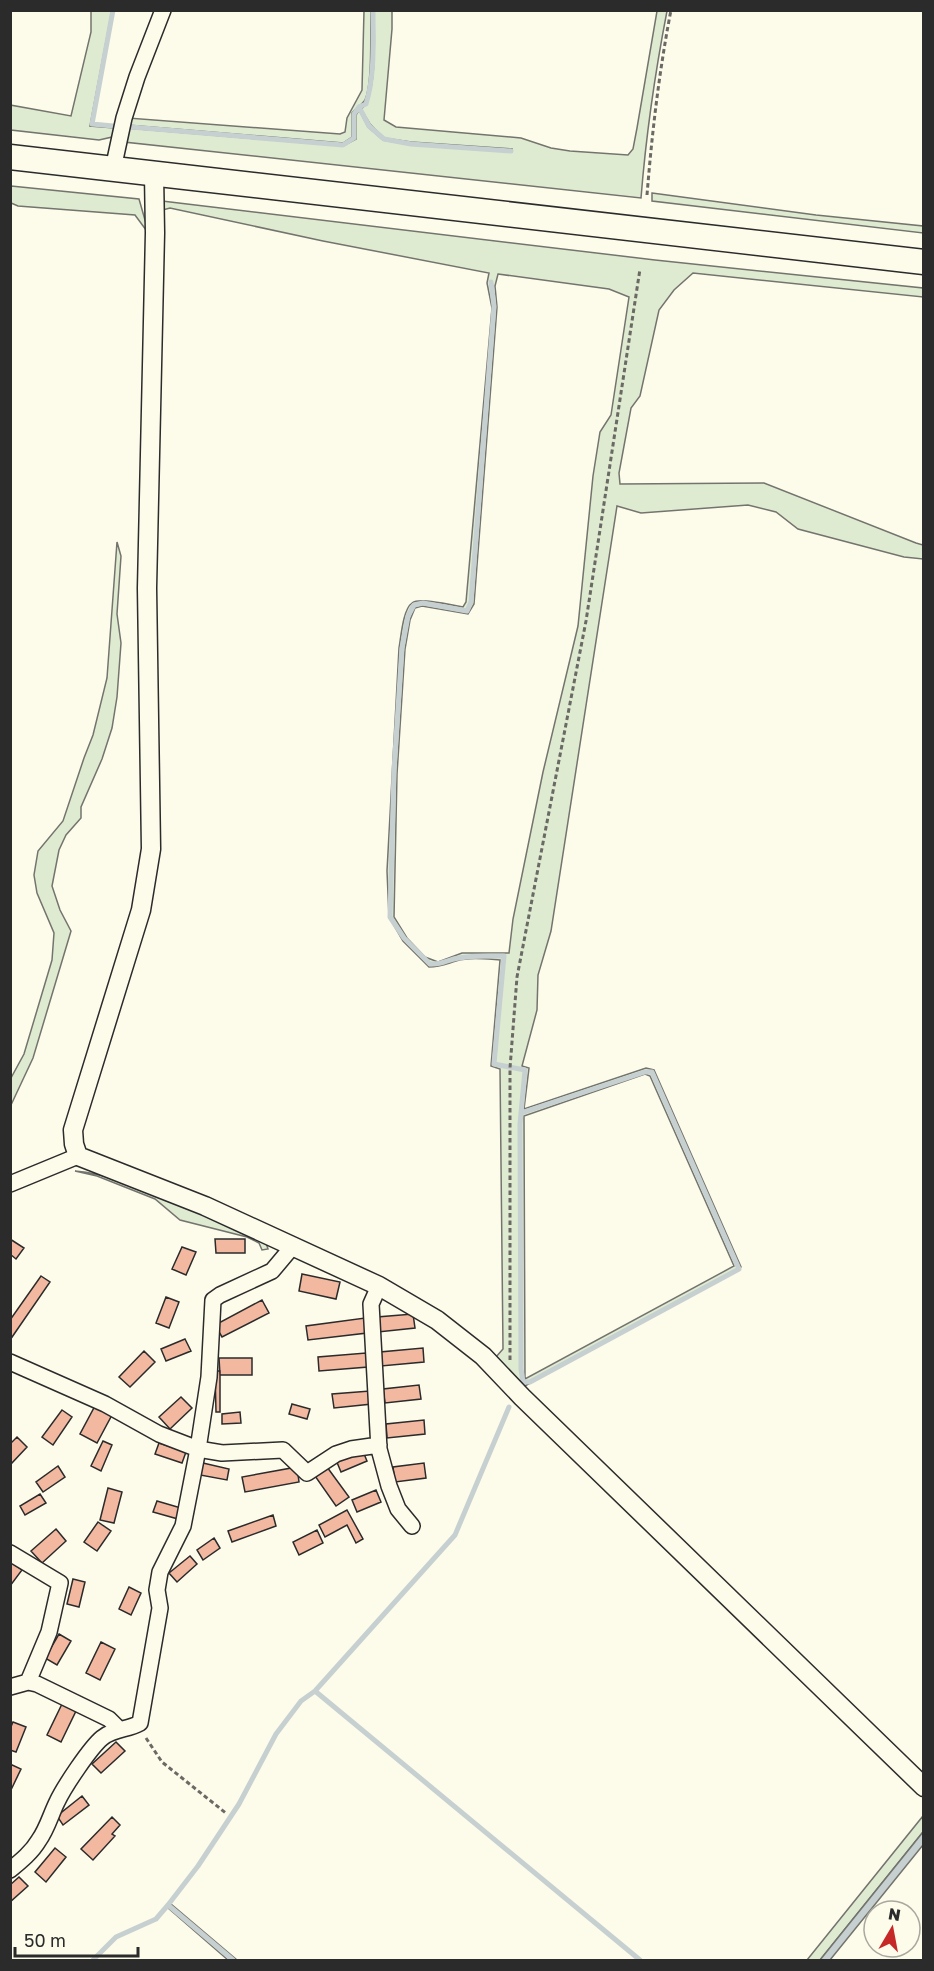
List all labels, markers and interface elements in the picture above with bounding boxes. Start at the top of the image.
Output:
north arrow [862,1899,922,1959]
text: N [887,1903,902,1925]
scale bar [15,1920,138,1958]
text: 50 m [24,1929,66,1951]

